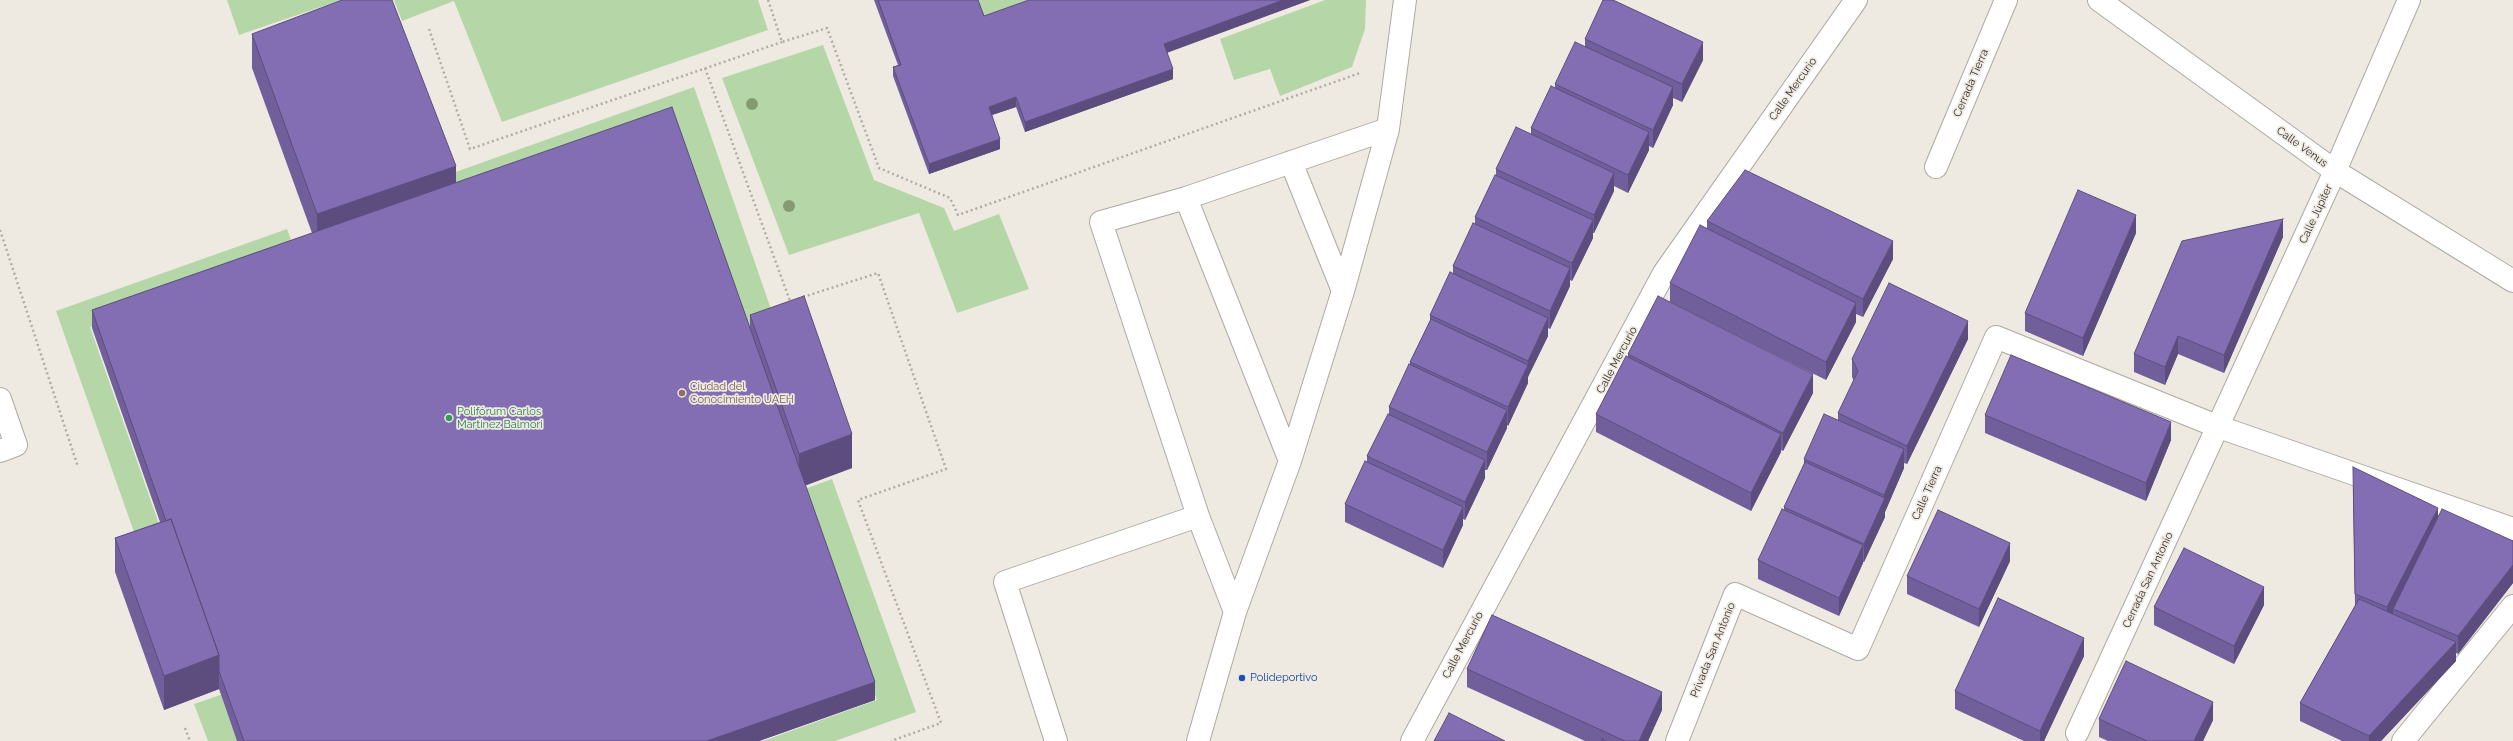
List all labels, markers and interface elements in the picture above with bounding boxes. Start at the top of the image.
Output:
street label: Cerrada Tierra [1951,47,1991,119]
street label: Calle Mercurio [1766,55,1820,123]
street label: Calle Venus [2274,124,2330,170]
street label: Calle Júpiter [2297,182,2335,246]
street label: Calle Mercurio [1594,324,1640,396]
place label: Ciudad del Conocimiento UAEH [690,380,794,406]
marker: Ciudad del Conocimiento UAEH [677,388,687,398]
place label: Polifórum Carlos Martinez Balmori [457,405,543,431]
marker: Polifórum Carlos Martinez Balmori [444,413,454,423]
street label: Calle Tierra [1909,464,1945,522]
street label: Cerrada San Antonio [2120,530,2176,630]
street label: Privada San Antonio [1688,600,1738,700]
street label: Calle Mercurio [1440,609,1486,681]
place label: Polideportivo [1250,671,1317,685]
marker: Polideportivo [1237,673,1247,683]

